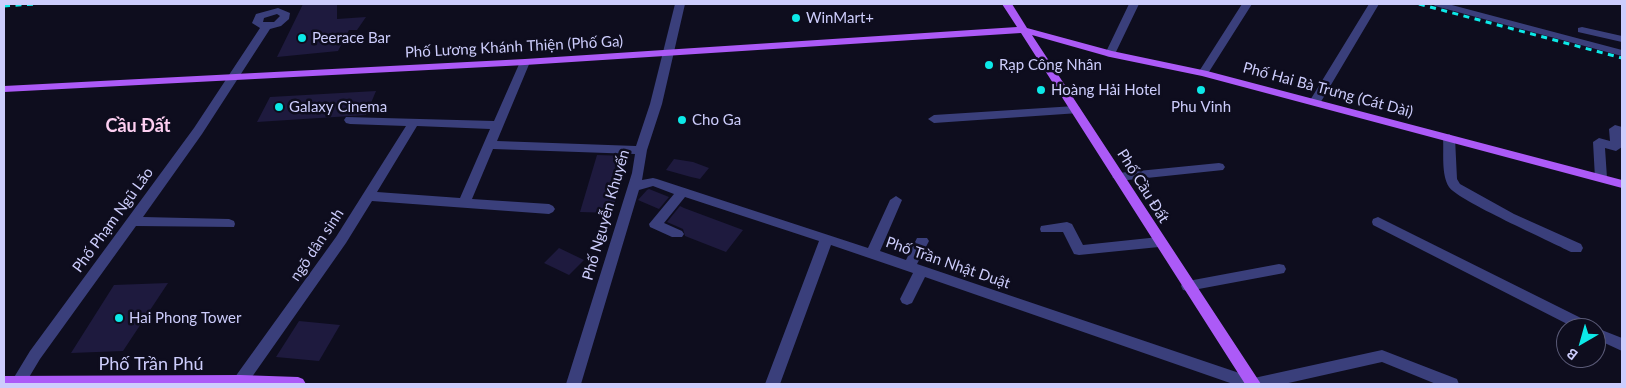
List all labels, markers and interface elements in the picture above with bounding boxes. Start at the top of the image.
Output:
place label: WinMart+ [806,9,874,27]
marker: WinMart+ [790,12,802,24]
place label: Peerace Bar [312,29,391,47]
marker: Peerace Bar [296,32,308,44]
street label: Phố Lương Khánh Thiện (Phố Ga) [404,32,624,62]
place label: Rạp Công Nhân [999,56,1102,74]
marker: Rạp Công Nhân [983,59,995,71]
street label: Phố Hai Bà Trưng (Cát Dài) [1241,59,1415,121]
place label: Hoàng Hải Hotel [1051,81,1161,99]
marker: Hoàng Hải Hotel [1035,84,1047,96]
marker: Phu Vinh [1195,84,1207,96]
place label: Galaxy Cinema [289,98,387,116]
place label: Phu Vinh [1171,98,1231,116]
marker: Galaxy Cinema [273,101,285,113]
place label: Cho Ga [692,111,741,129]
marker: Cho Ga [676,114,688,126]
district label: Cầu Đất [106,115,170,137]
street label: Phố Cầu Đất [1113,146,1173,226]
street label: Phố Nguyễn Khuyến [579,148,633,282]
street label: Phố Phạm Ngũ Lão [69,164,157,276]
street label: ngõ dân sinh [286,205,348,285]
street label: Phố Trần Nhật Duật [883,233,1013,293]
place label: Hai Phong Tower [129,309,241,327]
marker: Hai Phong Tower [113,312,125,324]
north arrow [1556,318,1606,368]
text: B [1563,345,1581,364]
street label: Phố Trần Phú [98,353,204,375]

